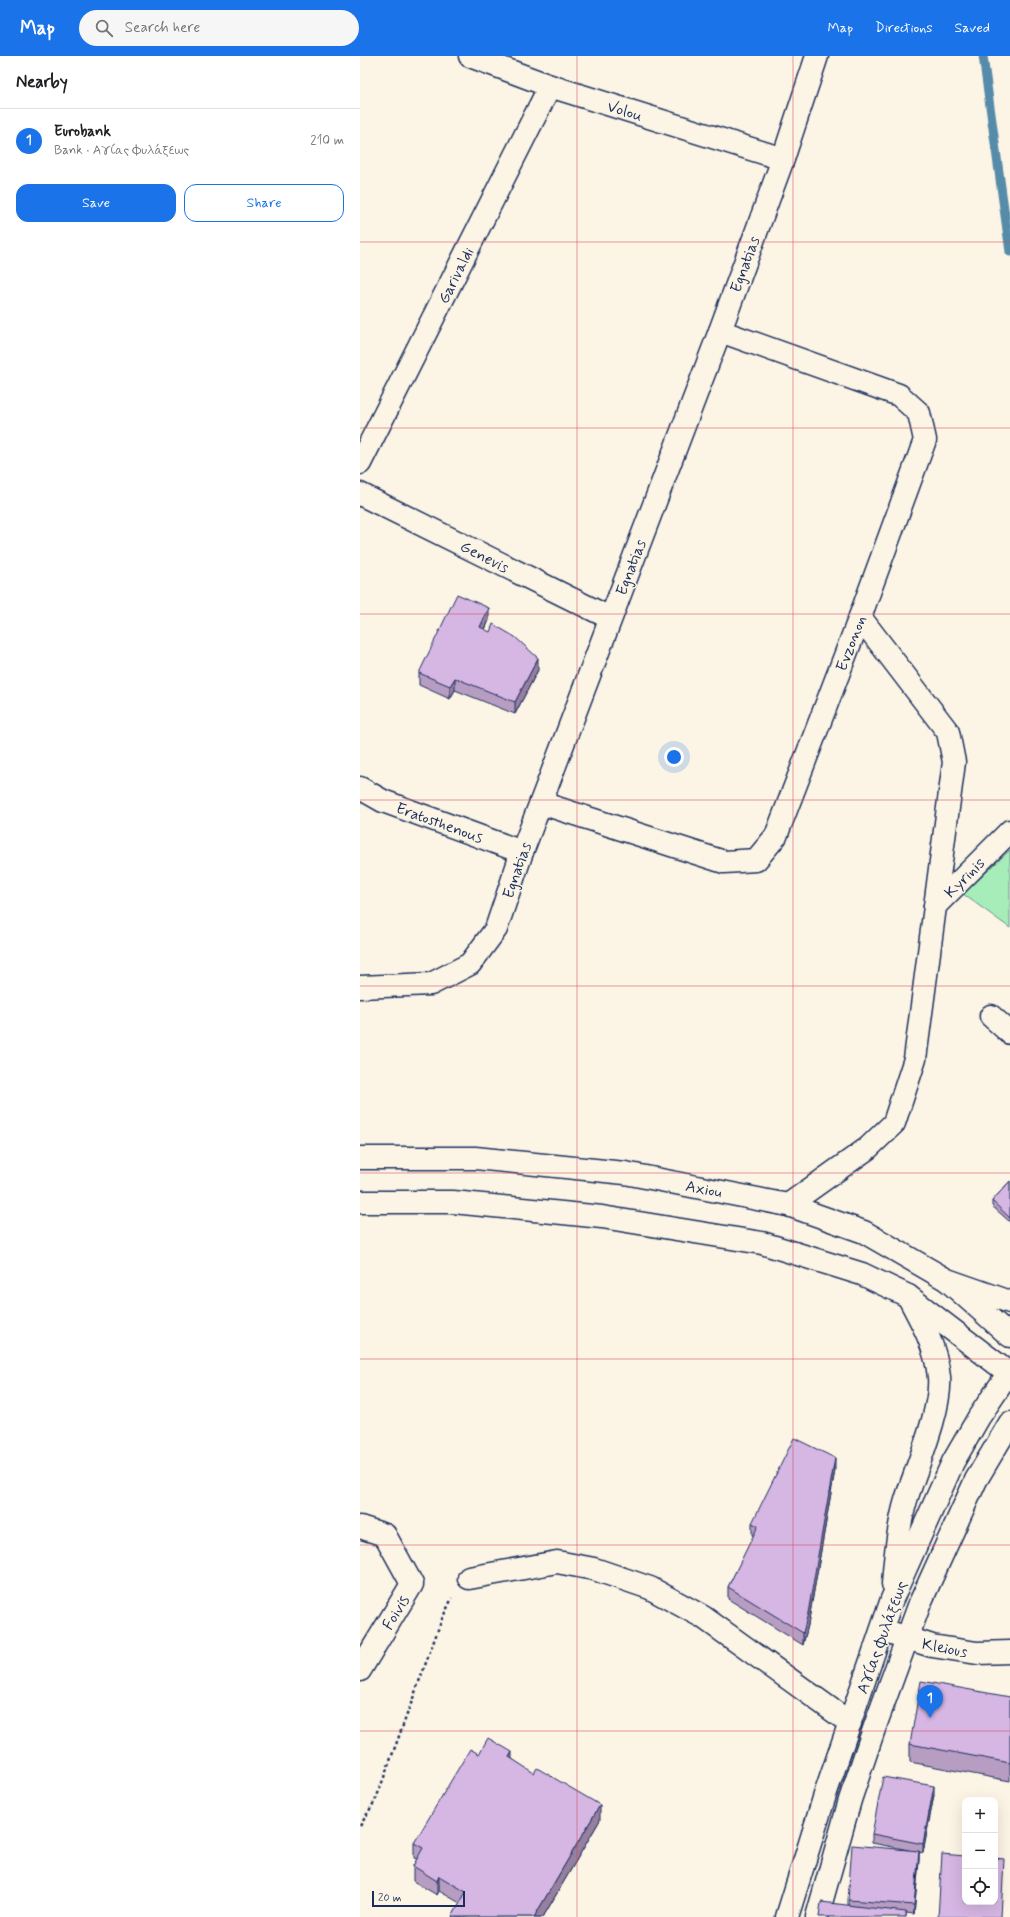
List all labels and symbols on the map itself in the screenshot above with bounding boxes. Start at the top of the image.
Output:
street label: Volou [604,96,645,127]
street label: Egnatias [726,233,765,296]
street label: Garivaldi [433,244,480,307]
street label: Genevis [456,536,512,579]
street label: Egnatias [611,537,652,599]
street label: Evzonon [831,613,872,674]
your location [664,747,684,767]
street label: Eratosthenous [393,798,486,849]
street label: Egnatias [498,839,537,902]
street label: Kyrinis [940,853,990,903]
street label: Axiou [684,1176,724,1203]
street label: Αγίας Φυλάξεως [852,1578,913,1697]
street label: Foivis [378,1592,415,1634]
street label: Kleious [920,1634,969,1663]
pin: 1 [917,1685,943,1718]
scale bar [372,1889,465,1908]

